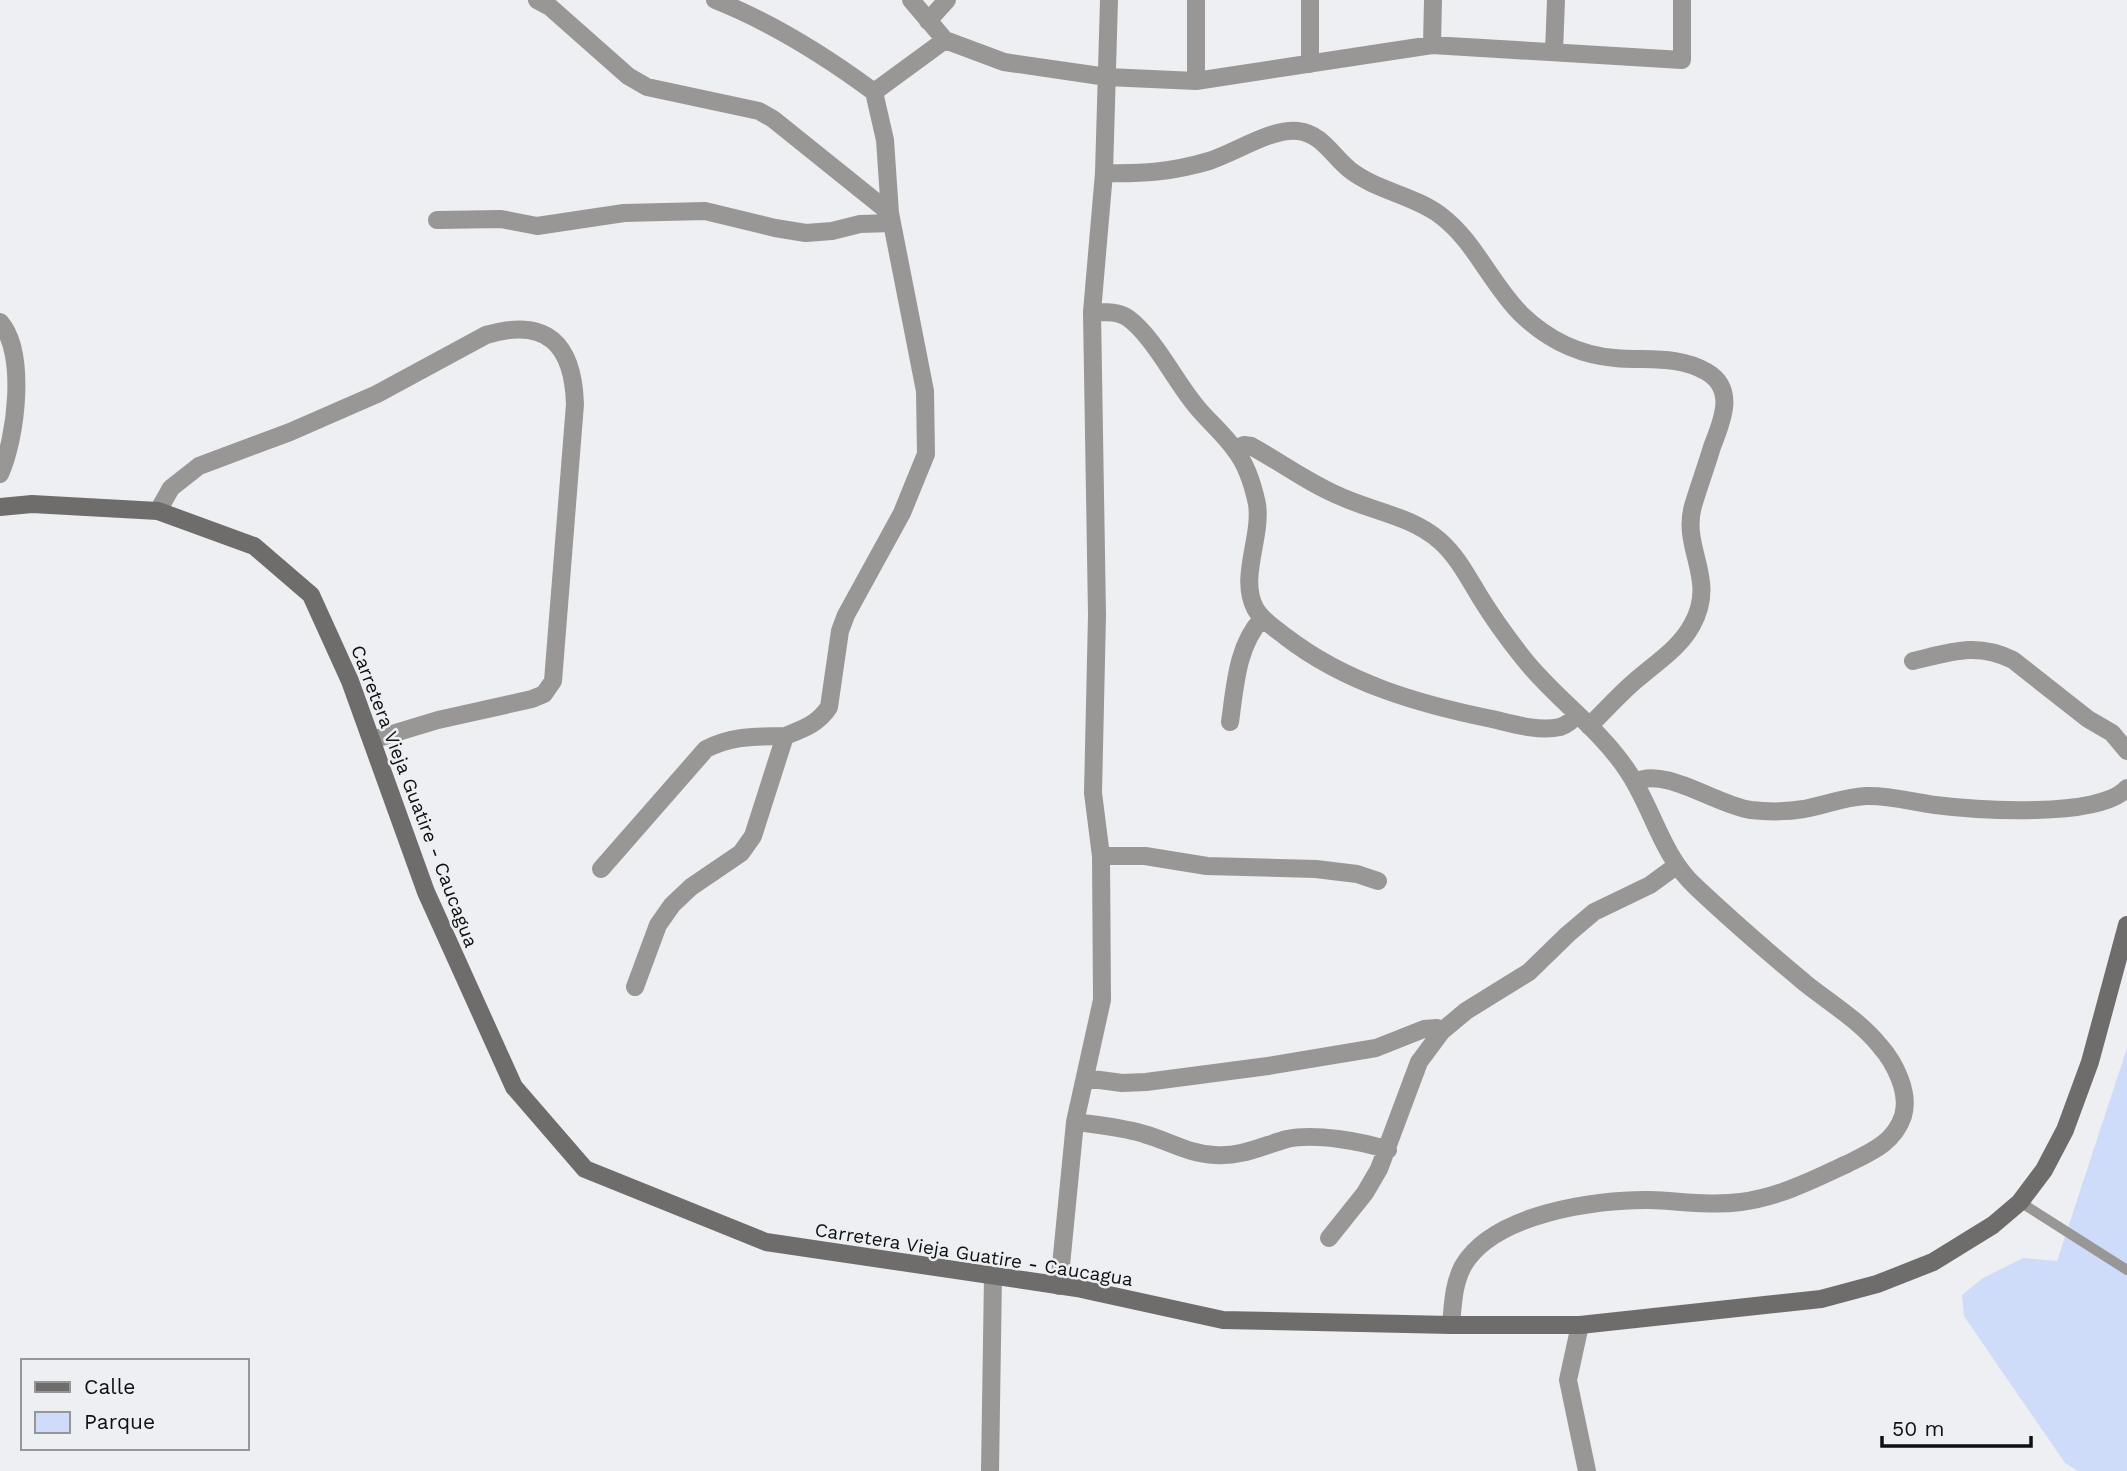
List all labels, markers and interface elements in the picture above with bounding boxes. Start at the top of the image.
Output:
street label: Carretera Vieja Guatire - Caucagua [346,642,483,951]
street label: Carretera Vieja Guatire - Caucagua [813,1218,1135,1291]
legend [21,1359,248,1450]
text: Calle [84,1374,135,1399]
scale bar [1882,1404,2031,1448]
text: Parque [84,1409,155,1434]
text: 50 m [1892,1416,1944,1441]

